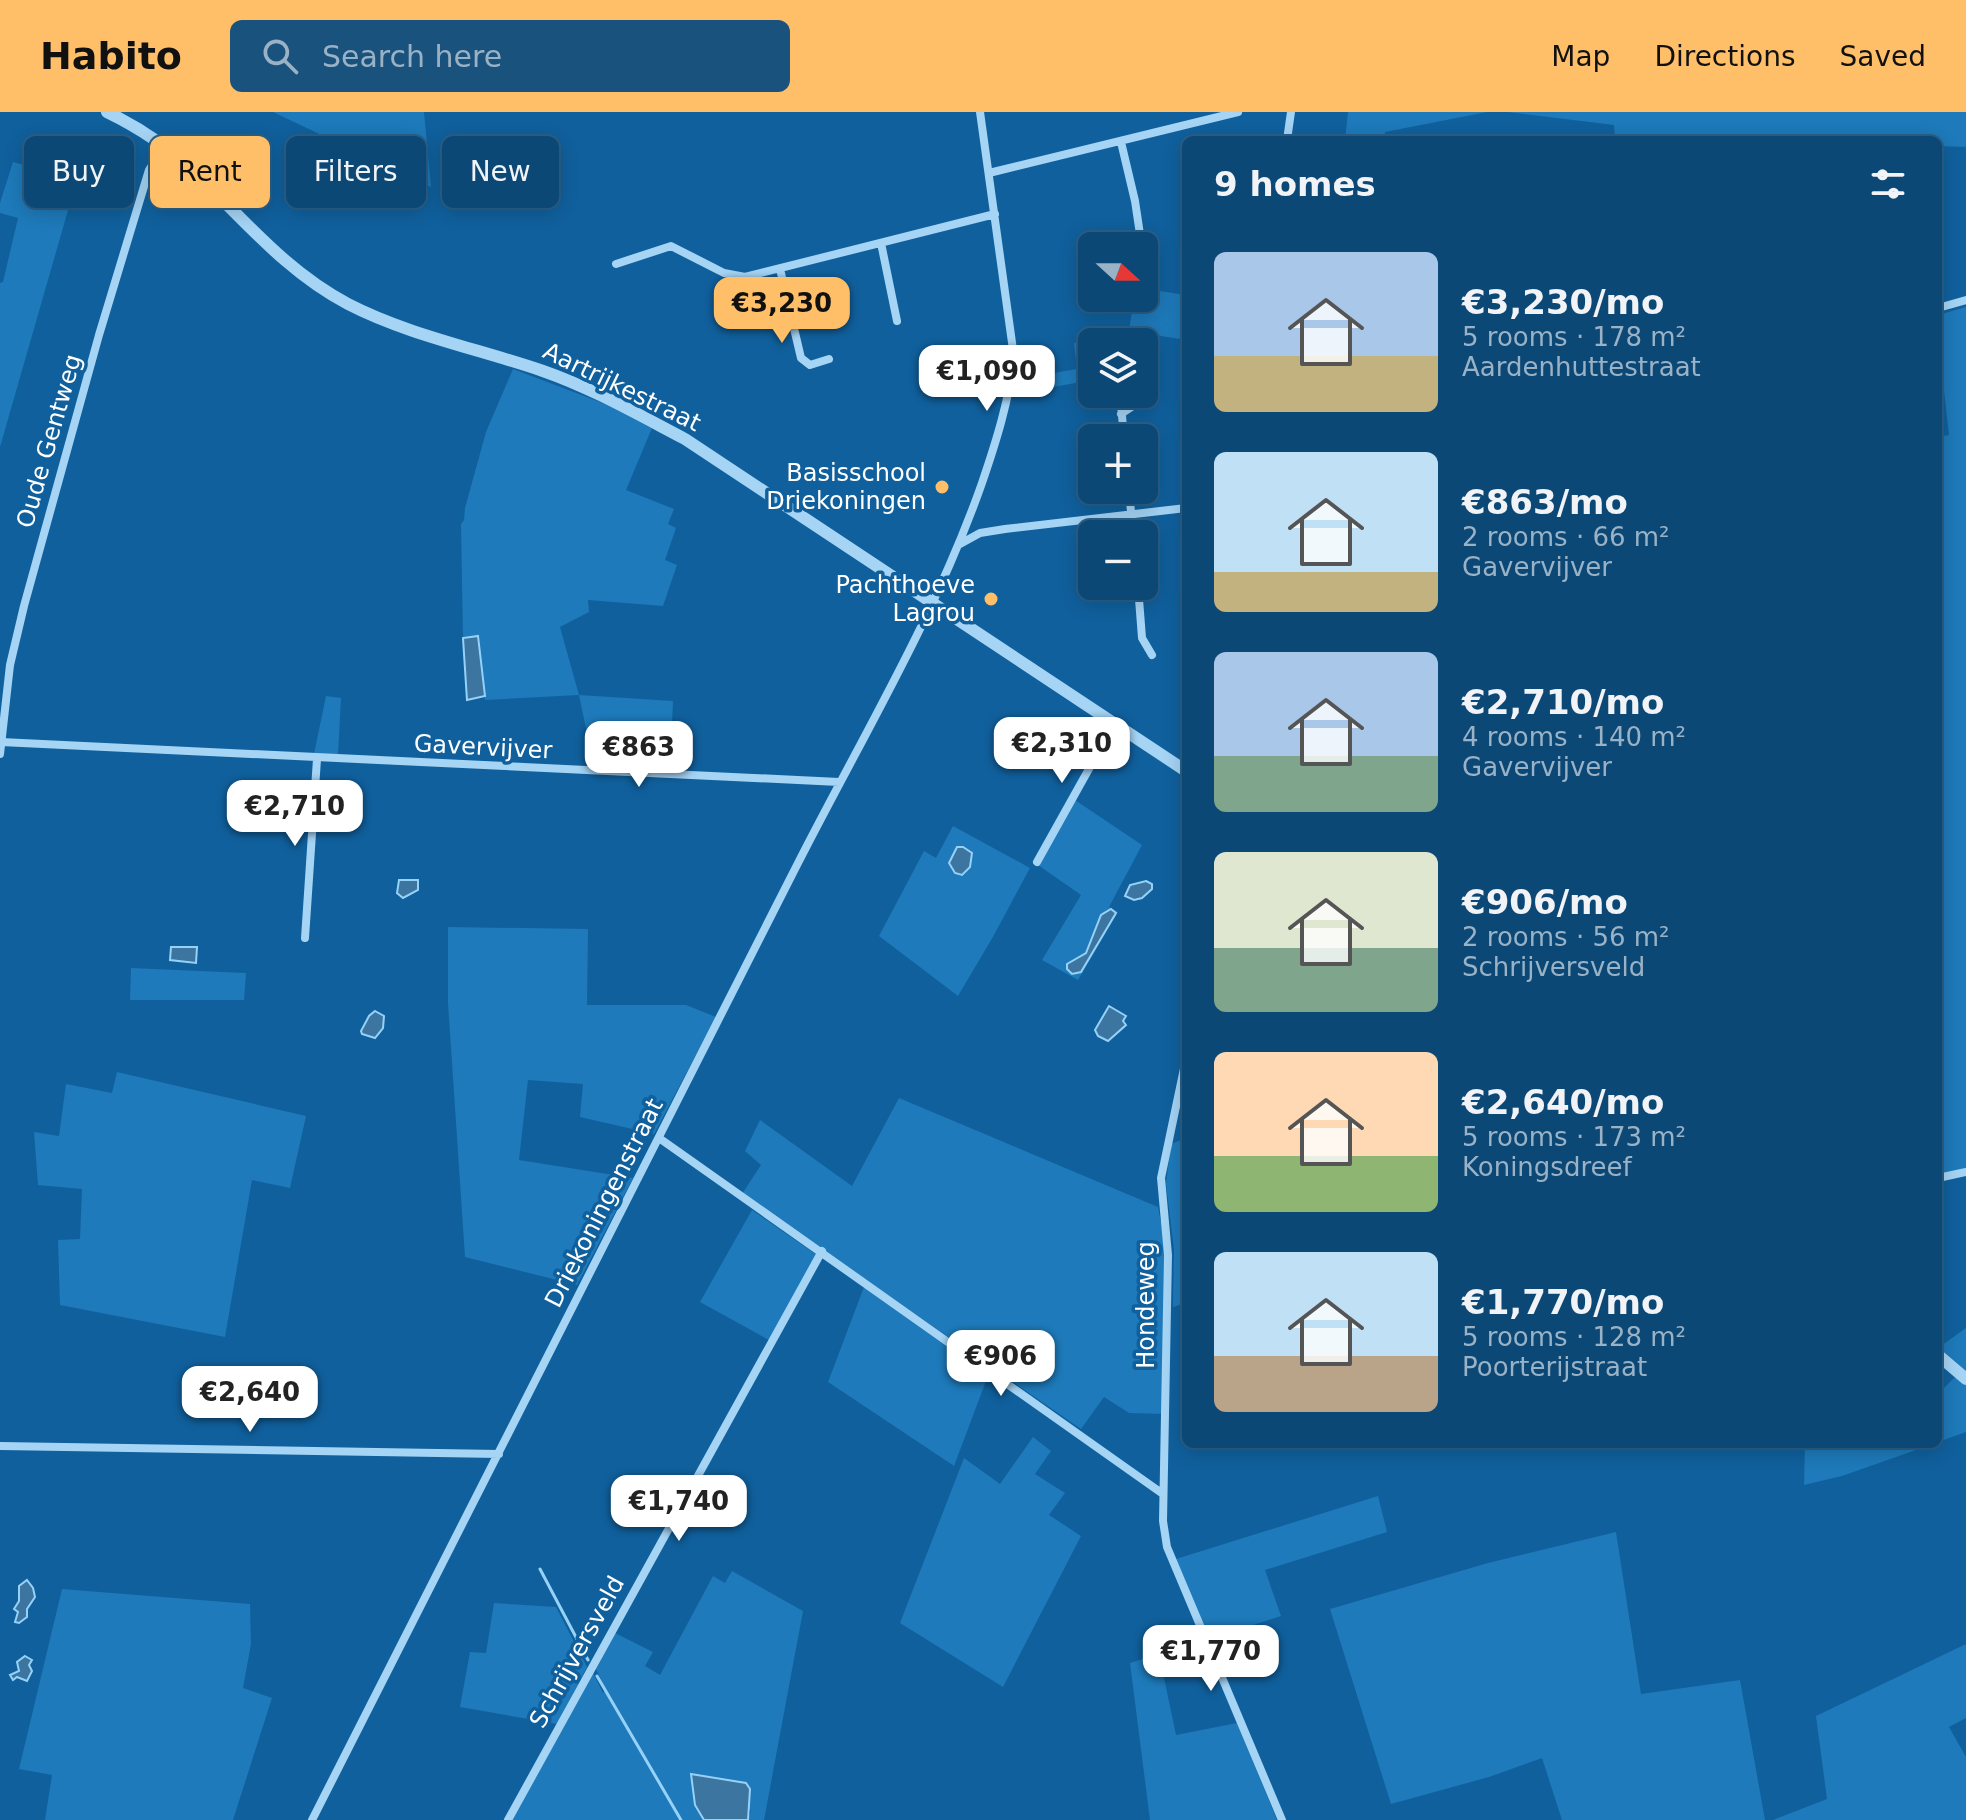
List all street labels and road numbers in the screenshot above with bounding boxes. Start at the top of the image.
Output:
street label: Aartrijkestraat [539,337,705,437]
street label: Oude Gentweg [11,351,87,531]
street label: Gavervijver [413,729,553,765]
street label: Driekoningenstraat [539,1094,669,1312]
street label: Hondeweg [1132,1241,1160,1369]
street label: Schrijversveld [524,1571,630,1733]

